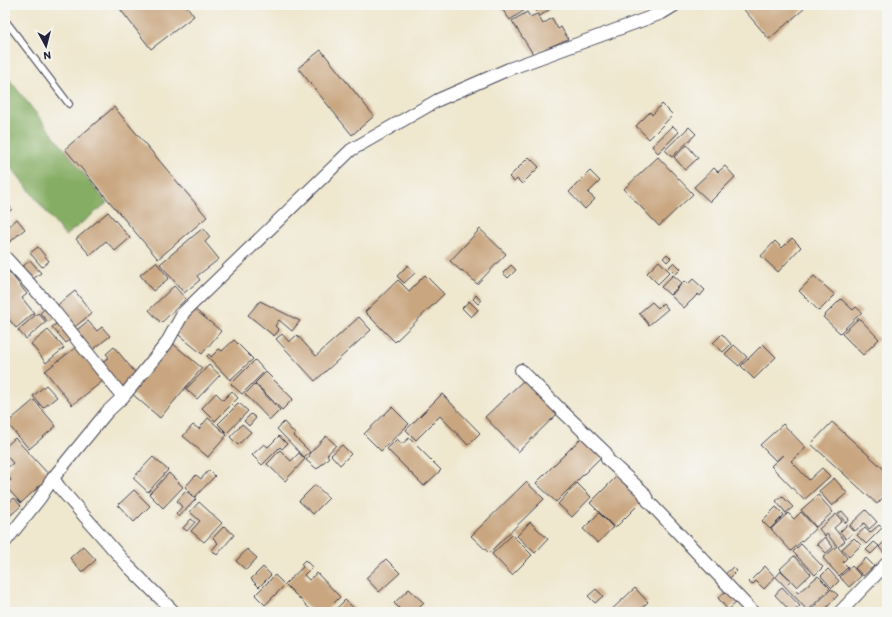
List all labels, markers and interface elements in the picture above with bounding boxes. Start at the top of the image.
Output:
north arrow [26,26,66,66]
text: N [43,49,52,62]

